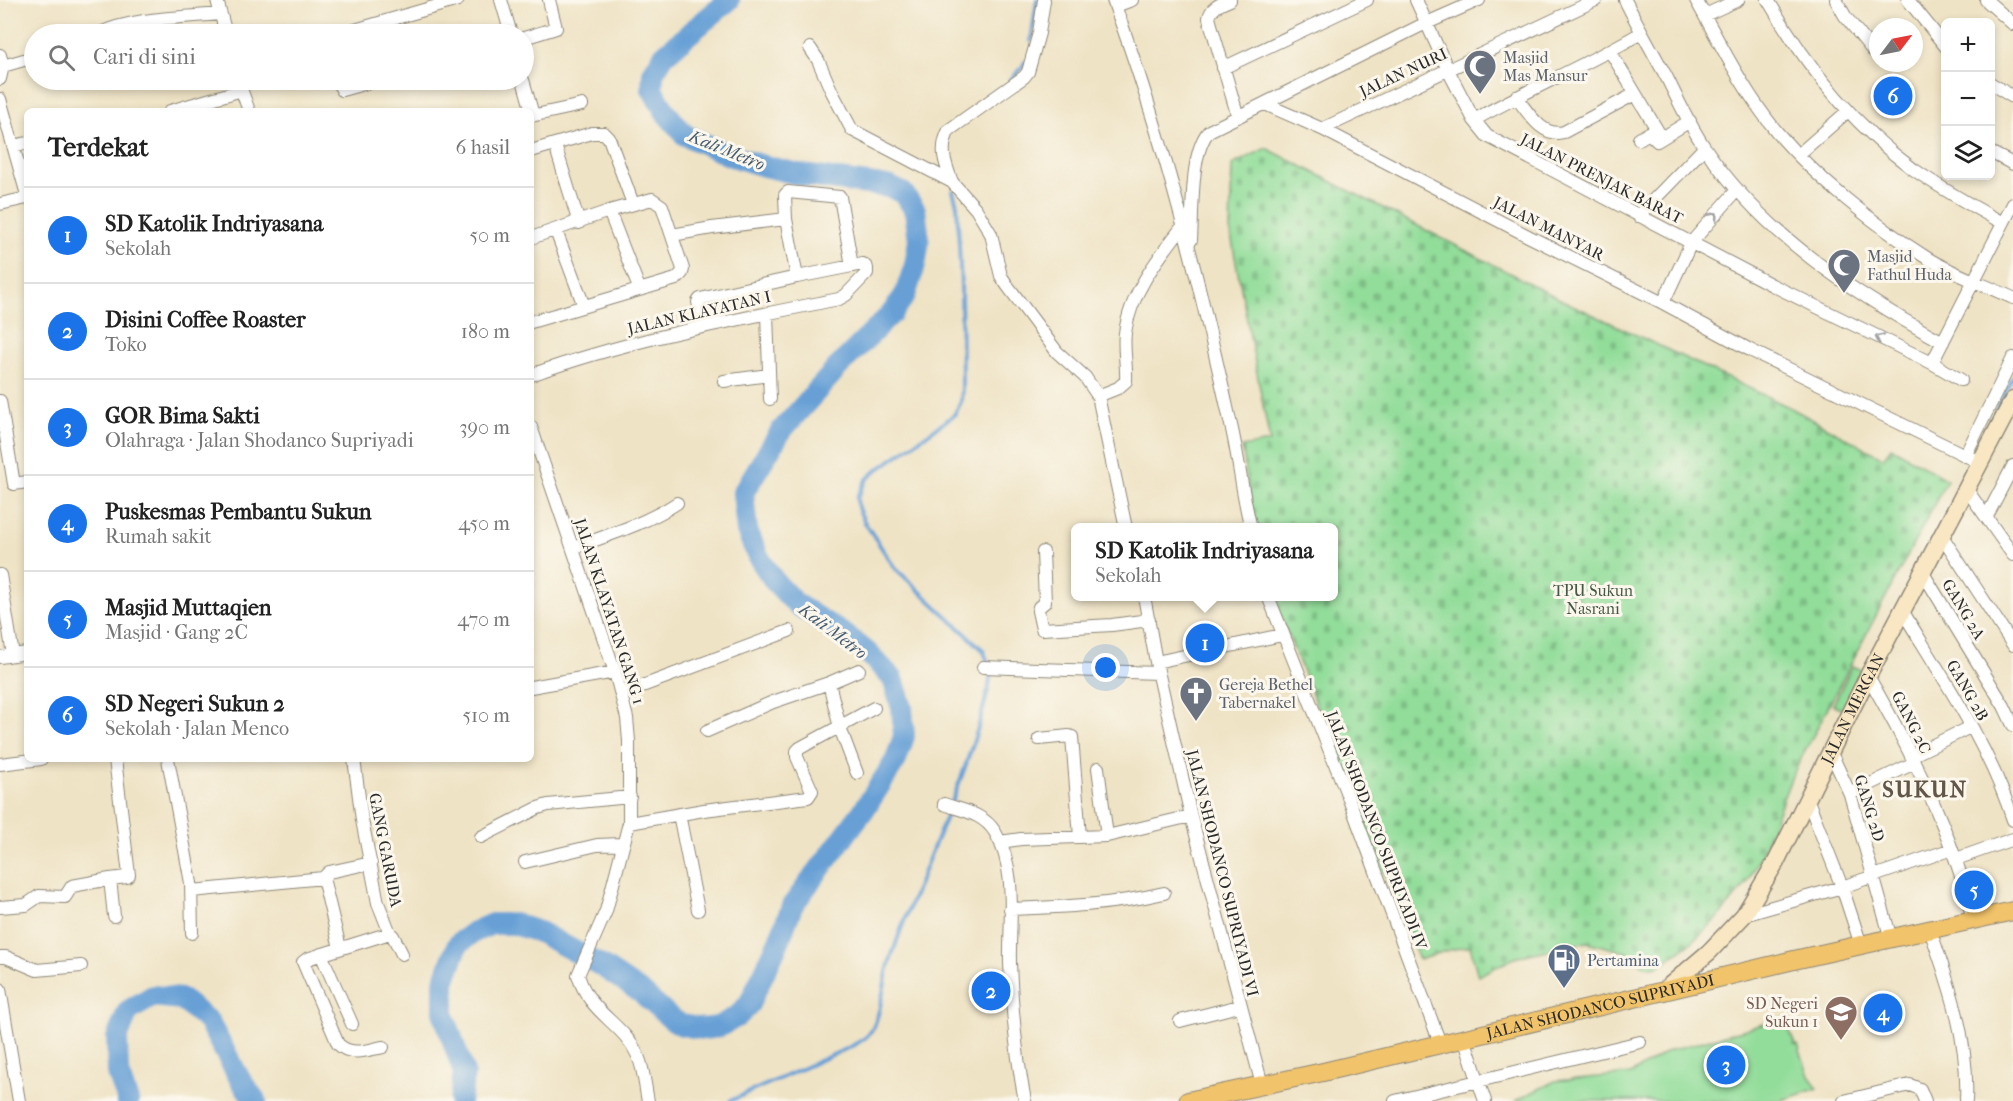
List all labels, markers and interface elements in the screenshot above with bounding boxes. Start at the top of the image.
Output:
north arrow [1869,18,1923,72]
map controls [1941,18,1995,180]
button: + [1941,18,1995,72]
search box [24,24,534,90]
icon: search [45,41,78,74]
text: Cari di sini [93,44,196,70]
street label: JALAN NURI [1355,44,1450,102]
mosque icon: Masjid Mas Mansur [1462,48,1498,95]
place label: Masjid Mas Mansur [1503,48,1588,85]
button: − [1941,72,1995,126]
pin: 6 [1874,74,1912,118]
water label: Kali Metro [684,125,768,175]
button: layers [1941,126,1995,180]
street label: JALAN PRENJAK BARAT [1516,128,1686,228]
text: Terdekat [48,132,149,163]
text: 6 hasil [456,136,510,159]
street label: JALAN MANYAR [1488,191,1609,265]
text: SD Katolik Indriyasana [105,211,323,237]
one-way arrow [1707,212,1718,223]
text: 1 [64,224,71,247]
text: 50 m [469,224,510,247]
text: Sekolah [105,237,171,260]
mosque icon: Masjid Fathul Huda [1826,247,1862,294]
place label: Masjid Fathul Huda [1867,247,1952,284]
street label: JALAN KLAYATAN I [624,287,773,339]
text: Disini Coffee Roaster [105,307,306,333]
text: 2 [62,320,73,343]
text: 180 m [461,320,510,343]
text: Toko [105,333,147,356]
one-way arrow [1875,333,1886,345]
text: GOR Bima Sakti [105,403,260,429]
text: 3 [63,416,72,439]
text: 390 m [459,416,510,439]
text: Olahraga · Jalan Shodanco Supriyadi [105,429,414,452]
text: Puskesmas Pembantu Sukun [105,499,372,525]
text: 4 [62,512,73,535]
text: 450 m [458,512,510,535]
street label: JALAN KLAYATAN GANG 1 [570,514,649,707]
popup [1071,523,1338,601]
text: Rumah sakit [105,525,212,548]
text: SD Katolik Indriyasana [1095,538,1314,564]
text: Sekolah [1095,564,1161,587]
street label: GANG 2A [1938,576,1989,643]
park label: TPU Sukun Nasrani [1553,581,1634,618]
text: Masjid Muttaqien [105,595,272,621]
water label: Kali Metro [793,598,871,664]
text: 5 [63,608,72,631]
text: 470 m [457,608,510,631]
pin: 1 [1186,620,1224,666]
text: Masjid · Gang 2C [105,621,248,644]
street label: JALAN MERGAN [1816,650,1888,769]
your location [1091,653,1120,682]
street label: GANG 2B [1943,656,1993,724]
church icon: Gereja Bethel Tabernakel [1178,675,1214,722]
place label: Gereja Bethel Tabernakel [1219,675,1314,712]
street label: GANG 2C [1888,688,1935,757]
text: SD Negeri Sukun 2 [105,691,285,717]
text: 6 [62,704,73,727]
text: 510 m [462,704,510,727]
street label: JALAN SHODANCO SUPRIYADI IV [1321,706,1431,953]
text: Sekolah · Jalan Menco [105,717,289,740]
street label: JALAN SHODANCO SUPRIYADI VI [1182,746,1262,999]
street label: GANG 2D [1850,772,1889,844]
district label: SUKUN [1882,777,1968,803]
street label: GANG GARUDA [365,791,406,909]
pin: 5 [1954,868,1994,912]
fuel station icon: Pertamina [1546,942,1582,989]
place label: Pertamina [1587,951,1660,970]
pin: 2 [972,968,1010,1014]
street label: JALAN SHODANCO SUPRIYADI [1482,970,1716,1043]
pin: 4 [1864,990,1902,1036]
place label: SD Negeri Sukun 1 [1746,994,1818,1031]
school or university icon: SD Negeri Sukun 1 [1823,994,1859,1041]
pin: 3 [1706,1042,1746,1088]

